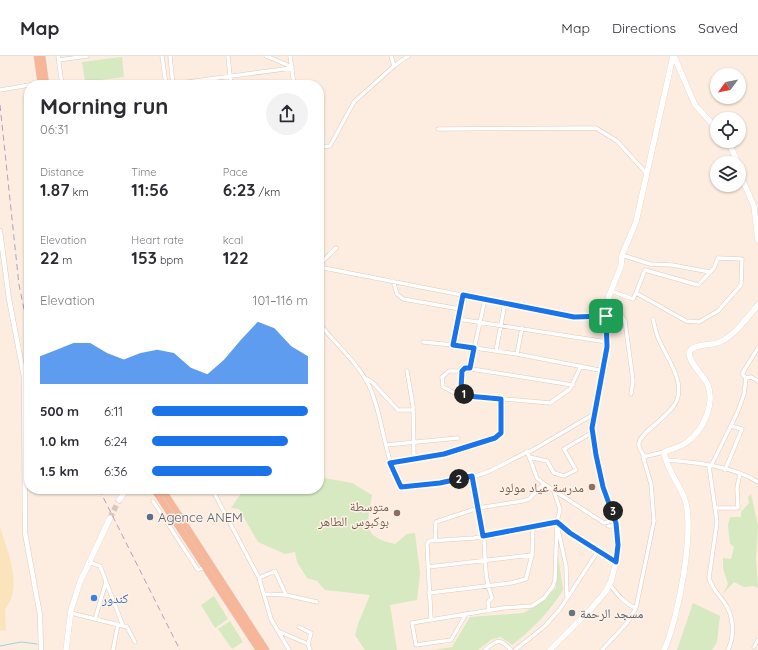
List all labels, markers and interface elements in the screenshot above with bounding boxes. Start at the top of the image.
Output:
text: Map [20,16,59,40]
text: Map [561,19,590,37]
text: Directions [612,19,676,37]
text: Saved [698,19,738,37]
north arrow [710,68,746,104]
map controls [710,68,746,192]
text: Morning run [40,92,168,120]
button: share [266,93,308,135]
button: locate [710,112,746,148]
text: 06:31 [40,121,69,137]
button: layers [710,156,746,192]
text: Distance [40,165,84,179]
text: Time [131,165,157,179]
text: Pace [223,165,248,179]
text: 1.87 [40,179,70,200]
text: 11:56 [131,179,168,200]
text: 6:23 [223,179,256,200]
text: km [70,185,88,199]
text: /km [256,185,280,199]
text: Elevation [40,233,86,247]
text: Heart rate [131,233,184,247]
text: kcal [223,233,243,247]
text: 22 [40,247,59,268]
text: 153 [131,247,157,268]
text: 122 [223,247,249,268]
text: m [59,253,72,267]
text: bpm [157,253,183,267]
text: Elevation [40,292,95,308]
text: 101–116 m [253,292,308,308]
pin [589,299,623,333]
icon: arrive [595,305,617,327]
pin: 1 [454,384,474,404]
text: 1 [462,387,466,401]
text: 500 m [40,403,79,419]
text: 6:11 [104,403,123,419]
text: 1.0 km [40,433,79,449]
text: 6:24 [104,433,127,449]
text: 1.5 km [40,463,79,479]
text: 6:36 [104,463,127,479]
pin: 2 [449,469,469,489]
text: 2 [456,472,462,486]
place label: مدرسة عياد مولود [499,479,584,496]
marker: مدرسة عياد مولود [587,482,597,492]
place label: متوسطة بوكبوس الطاهر [317,498,389,530]
pin: 3 [603,501,623,521]
text: 3 [610,504,616,518]
marker: متوسطة بوكبوس الطاهر [392,508,402,518]
place label: Agence ANEM [158,509,243,525]
marker: Agence ANEM [145,512,155,522]
place label: كندور [101,590,129,607]
marker: كندور [89,593,99,603]
place label: مسجد الرحمة [580,605,644,622]
marker: مسجد الرحمة [567,608,577,618]

